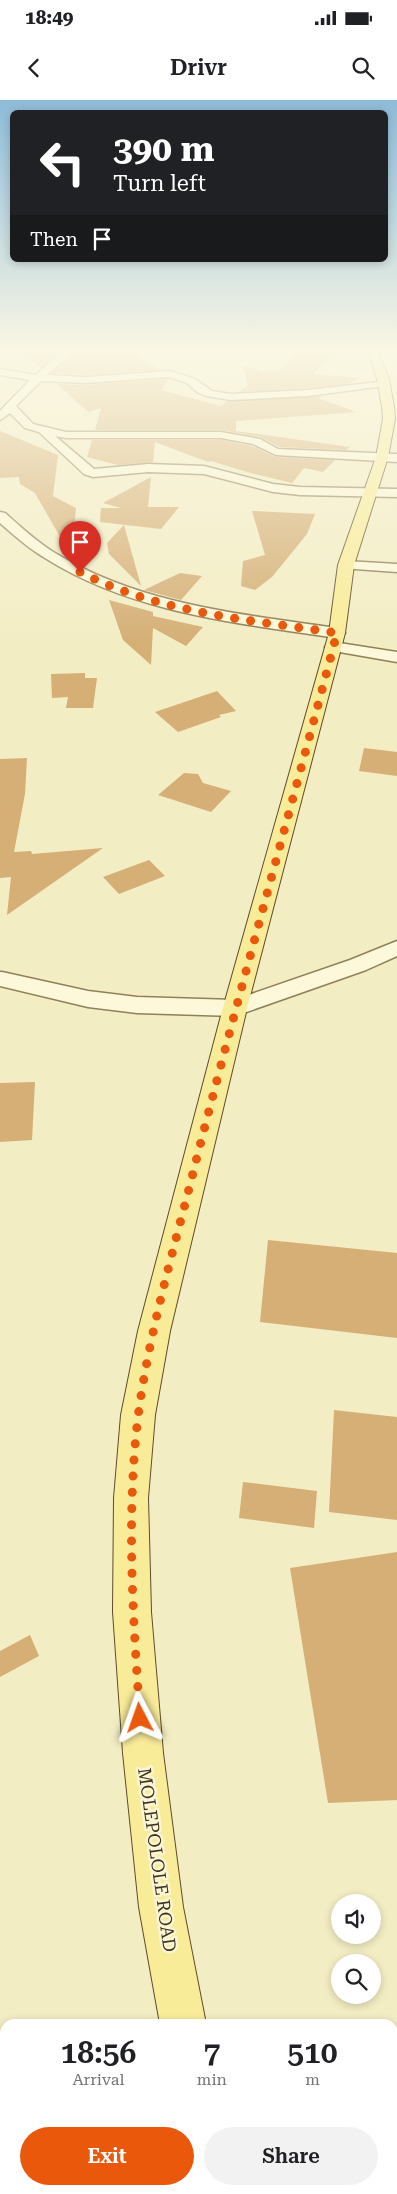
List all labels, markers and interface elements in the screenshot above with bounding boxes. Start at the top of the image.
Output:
text: 18:49 [25,6,74,29]
icon: back [20,54,48,82]
icon: search [349,54,377,82]
text: Drivr [170,55,227,80]
text: 390 m [113,129,214,170]
icon: left [30,130,95,195]
text: Turn left [113,171,206,196]
icon: arrive [88,225,116,253]
text: Then [30,228,78,251]
pin [59,521,101,572]
icon: arrive [66,528,94,556]
position arrow [113,1691,165,1743]
street label: MOLEPOLOLE ROAD [134,1766,181,1954]
map controls [331,1894,381,2004]
button: sound [331,1894,381,1944]
button: search [331,1954,381,2004]
text: 18:56 [60,2035,136,2070]
text: 7 [203,2035,220,2070]
text: 510 [287,2035,338,2070]
text: Arrival [72,2070,124,2089]
text: min [197,2070,227,2089]
text: m [305,2070,320,2089]
button: Exit [20,2127,194,2185]
button: Share [204,2127,378,2185]

